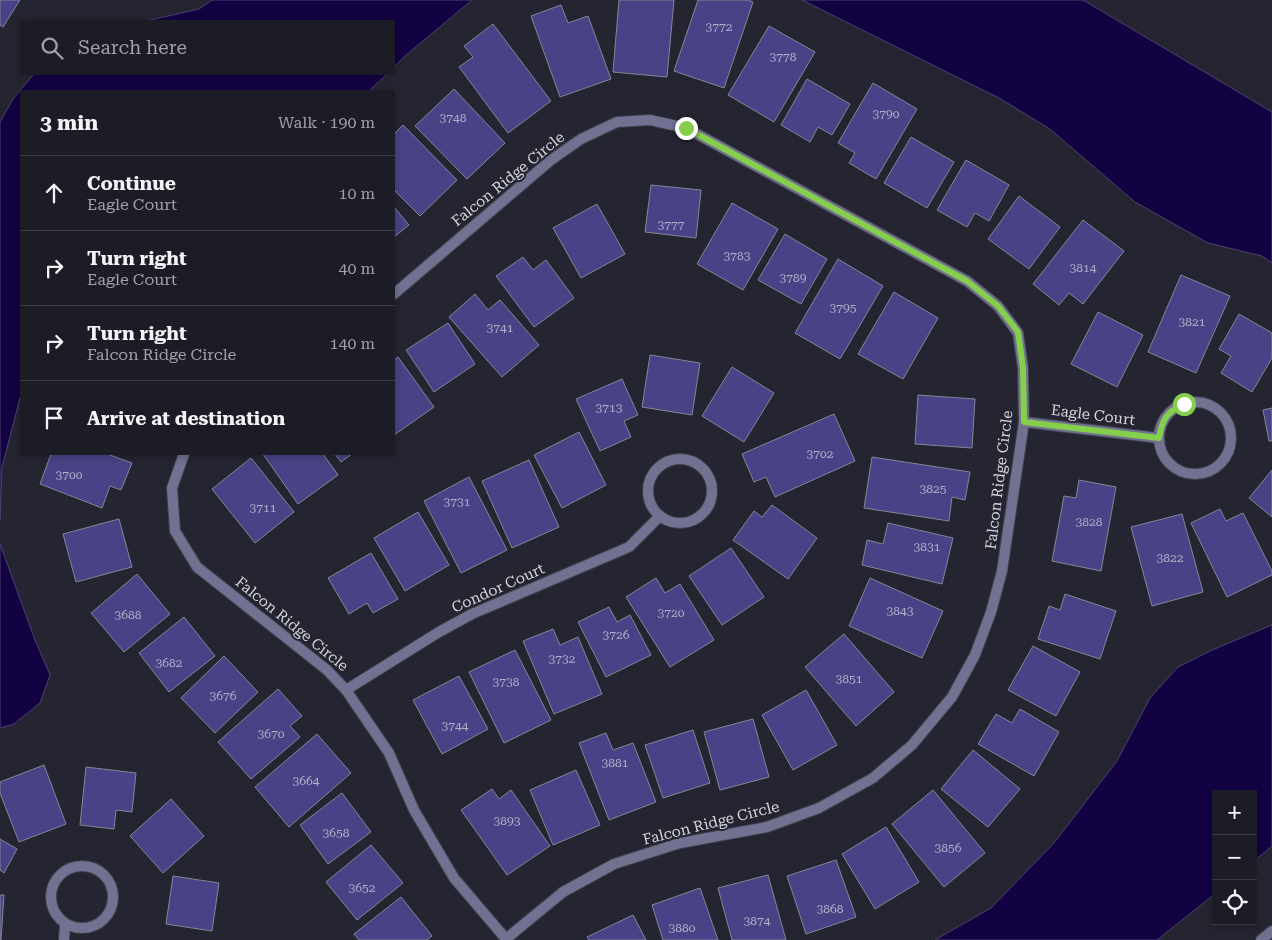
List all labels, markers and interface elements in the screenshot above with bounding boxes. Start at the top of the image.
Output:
search box [20,20,395,75]
house number: 3772 [706,20,733,34]
icon: search [38,34,66,62]
text: Search here [78,36,187,59]
house number: 3778 [770,50,797,64]
house number: 3790 [873,107,900,121]
text: 3 min [40,111,98,135]
house number: 3748 [440,111,467,125]
text: Walk · 190 m [278,113,375,132]
route end [675,117,698,140]
street label: Falcon Ridge Circle [448,128,568,230]
text: Continue [87,172,176,195]
icon: ahead [40,179,68,207]
text: 10 m [338,184,375,203]
text: Eagle Court [87,195,177,214]
house number: 3777 [658,218,685,232]
text: Turn right [87,247,187,270]
house number: 3783 [724,249,751,263]
icon: right [40,254,68,282]
text: 40 m [338,259,375,278]
house number: 3814 [1070,261,1097,275]
text: Eagle Court [87,270,177,289]
house number: 3789 [780,271,807,285]
house number: 3795 [830,301,857,315]
house number: 3821 [1179,315,1206,329]
house number: 3741 [487,321,514,335]
text: Turn right [87,322,187,345]
icon: right [40,329,68,357]
text: 140 m [329,334,375,353]
text: Falcon Ridge Circle [87,345,236,364]
route start [1173,393,1196,416]
house number: 3713 [596,401,623,415]
street label: Eagle Court [1050,401,1136,429]
icon: arrive [40,404,68,432]
text: Arrive at destination [87,407,285,430]
street label: Falcon Ridge Circle [982,409,1016,551]
house number: 3702 [807,447,834,461]
house number: 3700 [56,468,83,482]
house number: 3825 [920,482,947,496]
house number: 3731 [444,495,471,509]
house number: 3711 [250,501,277,515]
house number: 3828 [1076,515,1103,529]
house number: 3831 [914,540,941,554]
house number: 3822 [1157,551,1184,565]
street label: Condor Court [449,559,548,617]
street label: Falcon Ridge Circle [232,573,352,675]
house number: 3843 [887,604,914,618]
house number: 3720 [658,606,685,620]
house number: 3688 [115,608,142,622]
house number: 3726 [603,628,630,642]
house number: 3732 [549,652,576,666]
house number: 3682 [156,656,183,670]
house number: 3851 [836,672,863,686]
house number: 3738 [493,675,520,689]
house number: 3676 [210,689,237,703]
house number: 3744 [442,719,469,733]
house number: 3670 [258,727,285,741]
house number: 3881 [602,756,629,770]
house number: 3664 [293,774,320,788]
map controls [1212,790,1257,925]
button: + [1212,790,1257,835]
street label: Falcon Ridge Circle [641,797,781,849]
house number: 3893 [494,814,521,828]
house number: 3658 [323,826,350,840]
button: − [1212,835,1257,880]
house number: 3856 [935,841,962,855]
button: locate [1212,880,1257,925]
house number: 3652 [349,881,376,895]
house number: 3868 [817,902,844,916]
house number: 3874 [744,914,771,928]
house number: 3880 [669,921,696,935]

